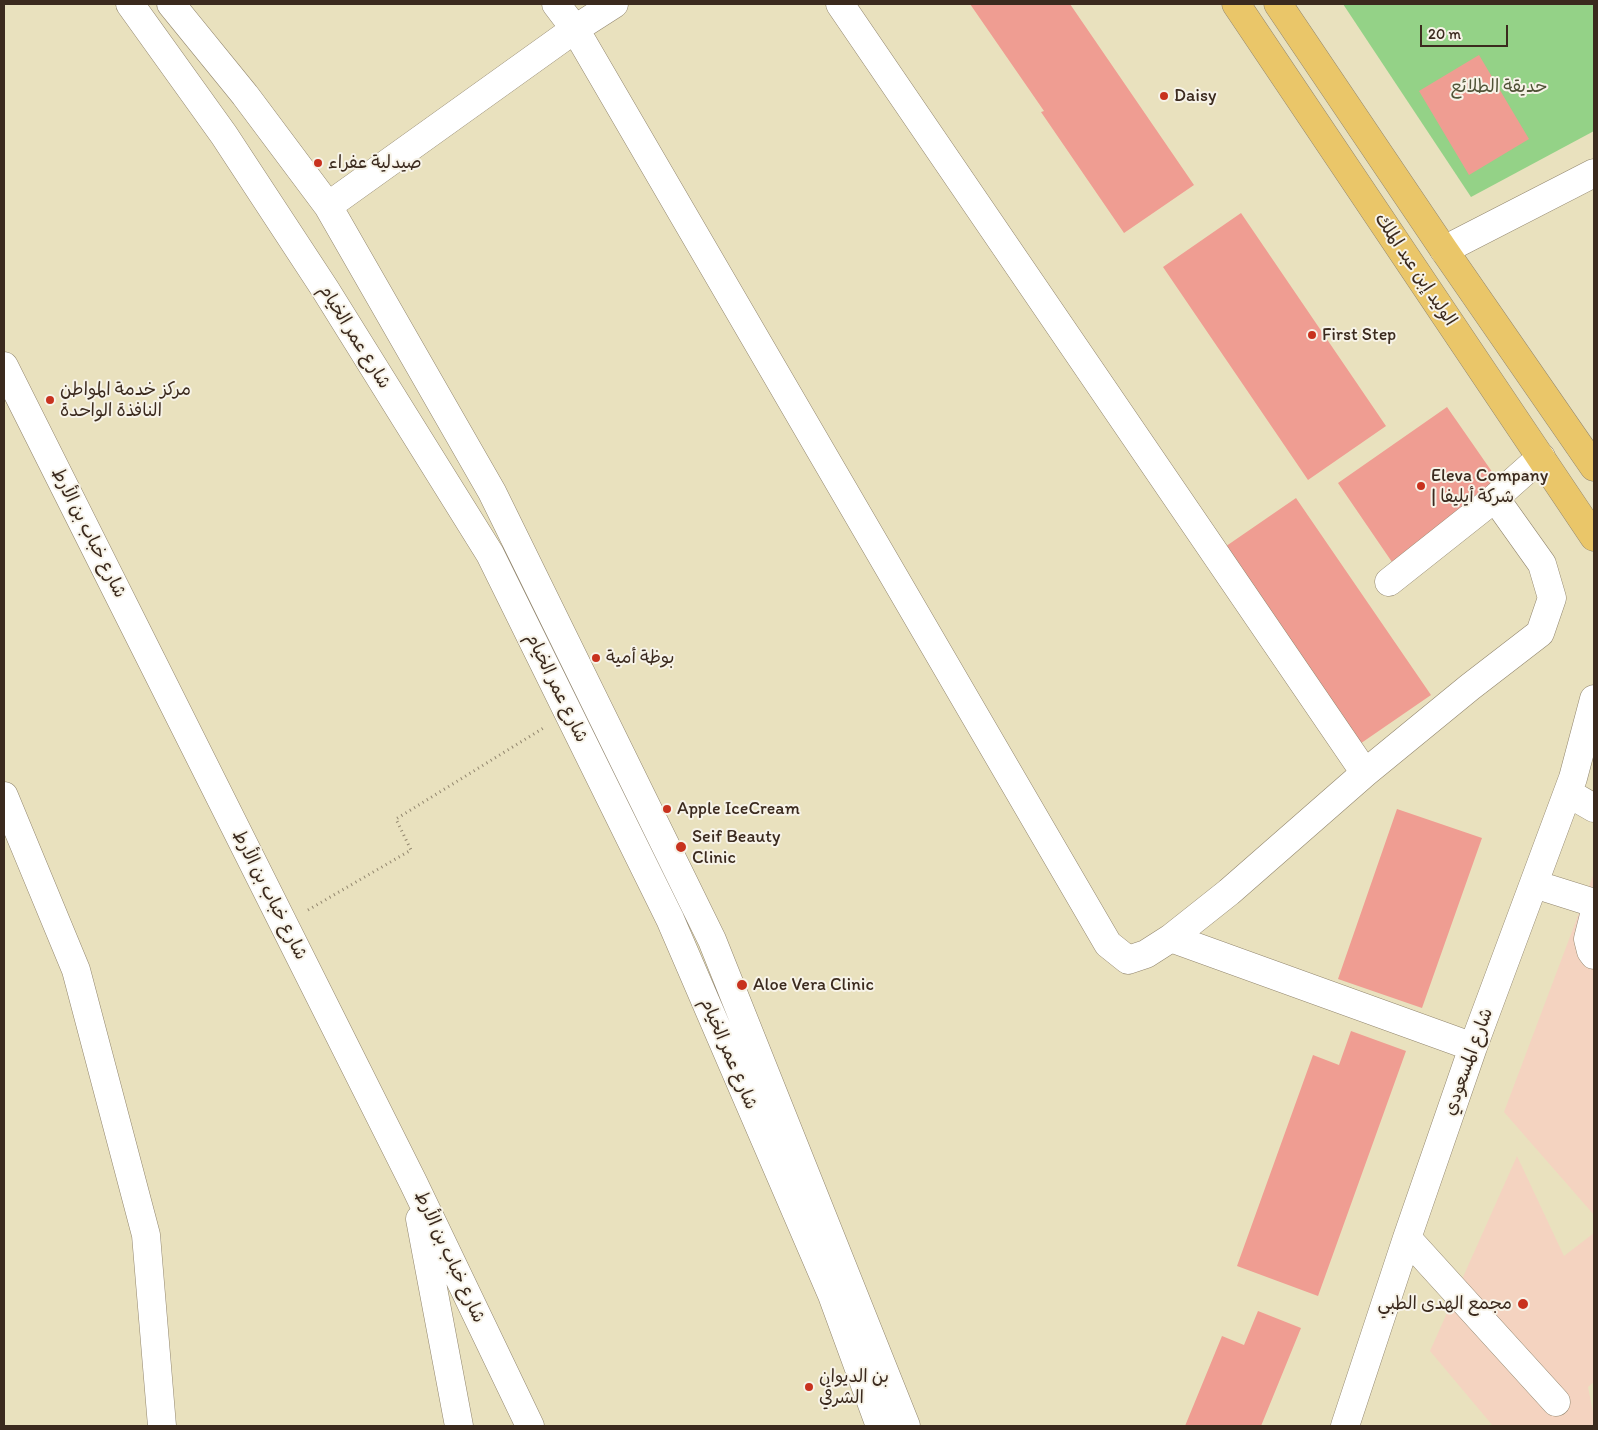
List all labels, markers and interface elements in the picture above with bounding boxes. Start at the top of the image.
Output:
scale bar [1423,15,1510,47]
text: 20 m [1428,25,1461,43]
park label: حديقة الطلائع [1451,76,1547,98]
place label: Daisy [1174,85,1216,107]
marker: Daisy [1158,90,1170,102]
place label: صيدلية عفراء [328,152,422,174]
marker: صيدلية عفراء [312,157,324,169]
street label: الوليد إبن عبد الملك [1369,210,1461,330]
street label: شارع عمر الخيام [313,281,395,393]
place label: First Step [1322,324,1396,346]
marker: First Step [1306,329,1318,341]
place label: مركز خدمة المواطن النافذة الواحدة [60,379,191,422]
marker: مركز خدمة المواطن النافذة الواحدة [44,394,56,406]
street label: شارع خباب بن الأرط [46,464,130,602]
place label: Eleva Company | شركة أيليفا [1431,465,1548,508]
marker: Eleva Company | شركة أيليفا [1415,480,1427,492]
street label: شارع عمر الخيام [520,630,592,746]
place label: بوظة أمية [606,647,674,669]
marker: بوظة أمية [590,652,602,664]
place label: Apple IceCream [677,798,800,820]
marker: Apple IceCream [661,803,673,815]
street label: شارع خباب بن الأرط [227,826,311,964]
place label: Seif Beauty Clinic [692,826,780,869]
marker: Seif Beauty Clinic [674,840,688,854]
place label: Aloe Vera Clinic [753,974,874,996]
marker: Aloe Vera Clinic [735,978,749,992]
street label: شارع عمر الخيام [695,995,761,1113]
street label: شارع المسعودي [1440,1005,1498,1119]
street label: شارع خباب بن الأرط [409,1188,489,1326]
place label: مجمع الهدى الطبي [1377,1293,1512,1315]
marker: مجمع الهدى الطبي [1516,1297,1530,1311]
place label: بن الديوان الشرقي [819,1366,889,1408]
marker: بن الديوان الشرقي [803,1381,815,1393]

